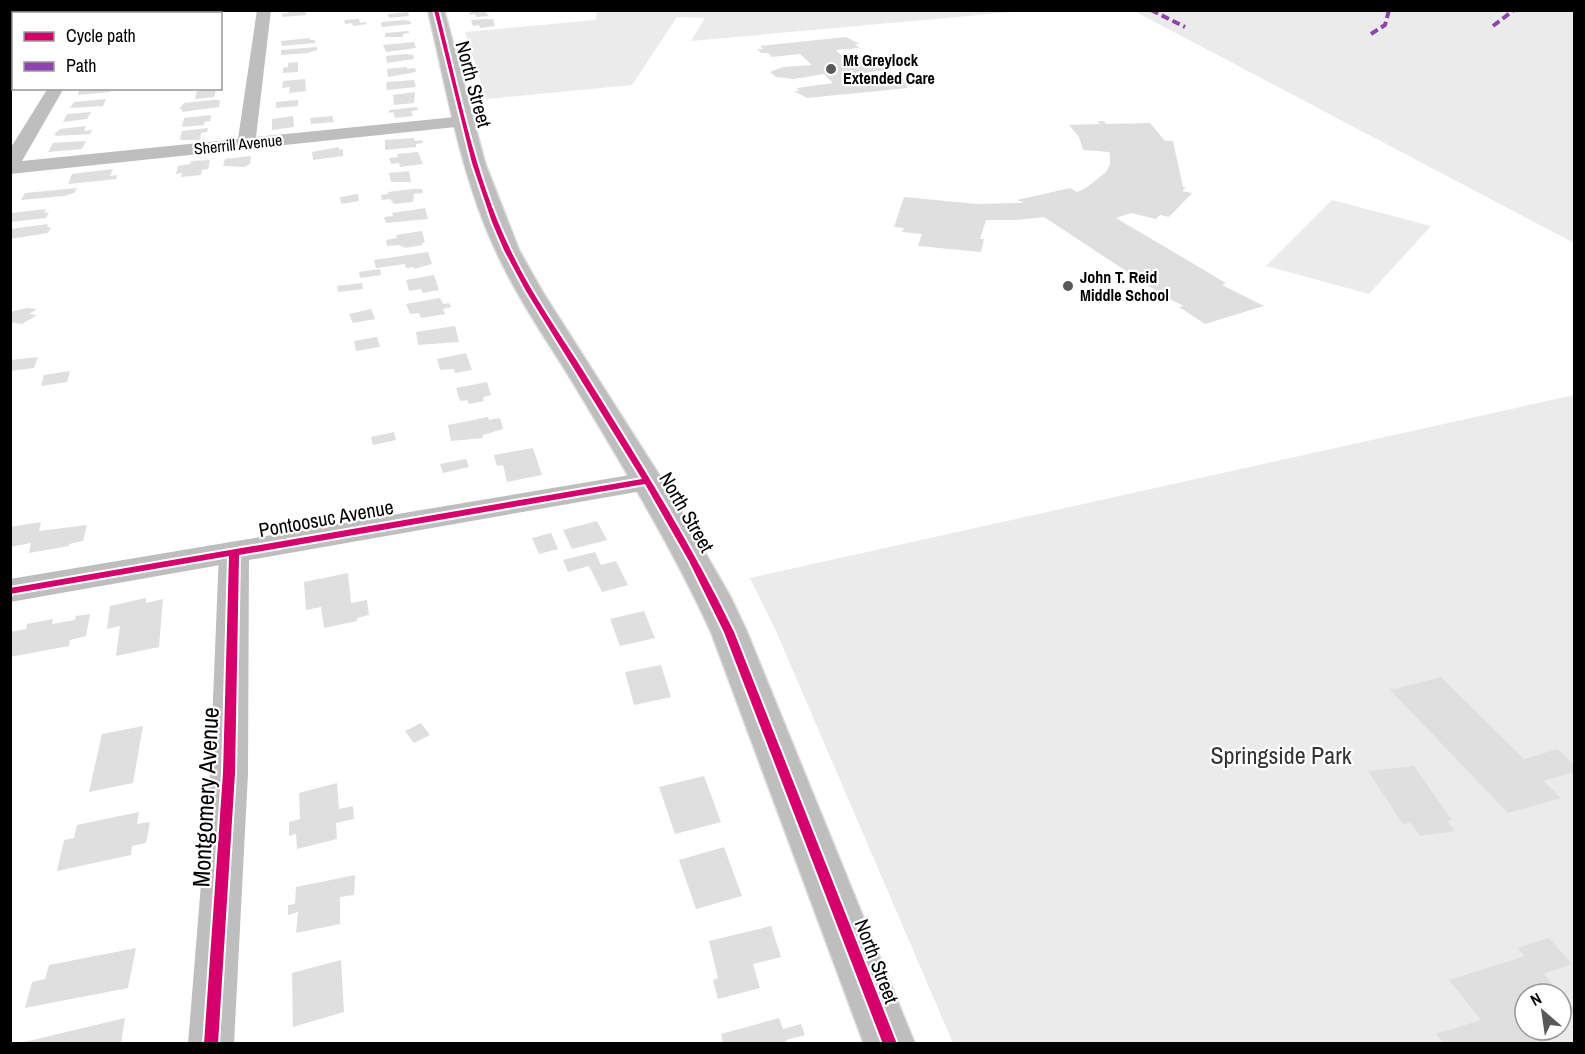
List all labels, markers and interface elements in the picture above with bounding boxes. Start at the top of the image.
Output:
legend [12,12,222,90]
text: Cycle path [66,23,136,48]
street label: North Street [450,38,499,131]
place label: Mt Greylock Extended Care [843,49,935,89]
text: Path [66,53,96,78]
marker: Mt Greylock Extended Care [824,62,838,76]
street label: Sherrill Avenue [193,128,283,160]
place label: John T. Reid Middle School [1080,266,1169,306]
marker: John T. Reid Middle School [1061,279,1075,293]
street label: North Street [653,467,721,557]
street label: Pontoosuc Avenue [256,493,396,543]
street label: Montgomery Avenue [184,706,226,888]
park label: Springside Park [1210,739,1352,771]
street label: North Street [849,915,906,1008]
north arrow [1513,982,1573,1042]
text: N [1526,987,1545,1011]

